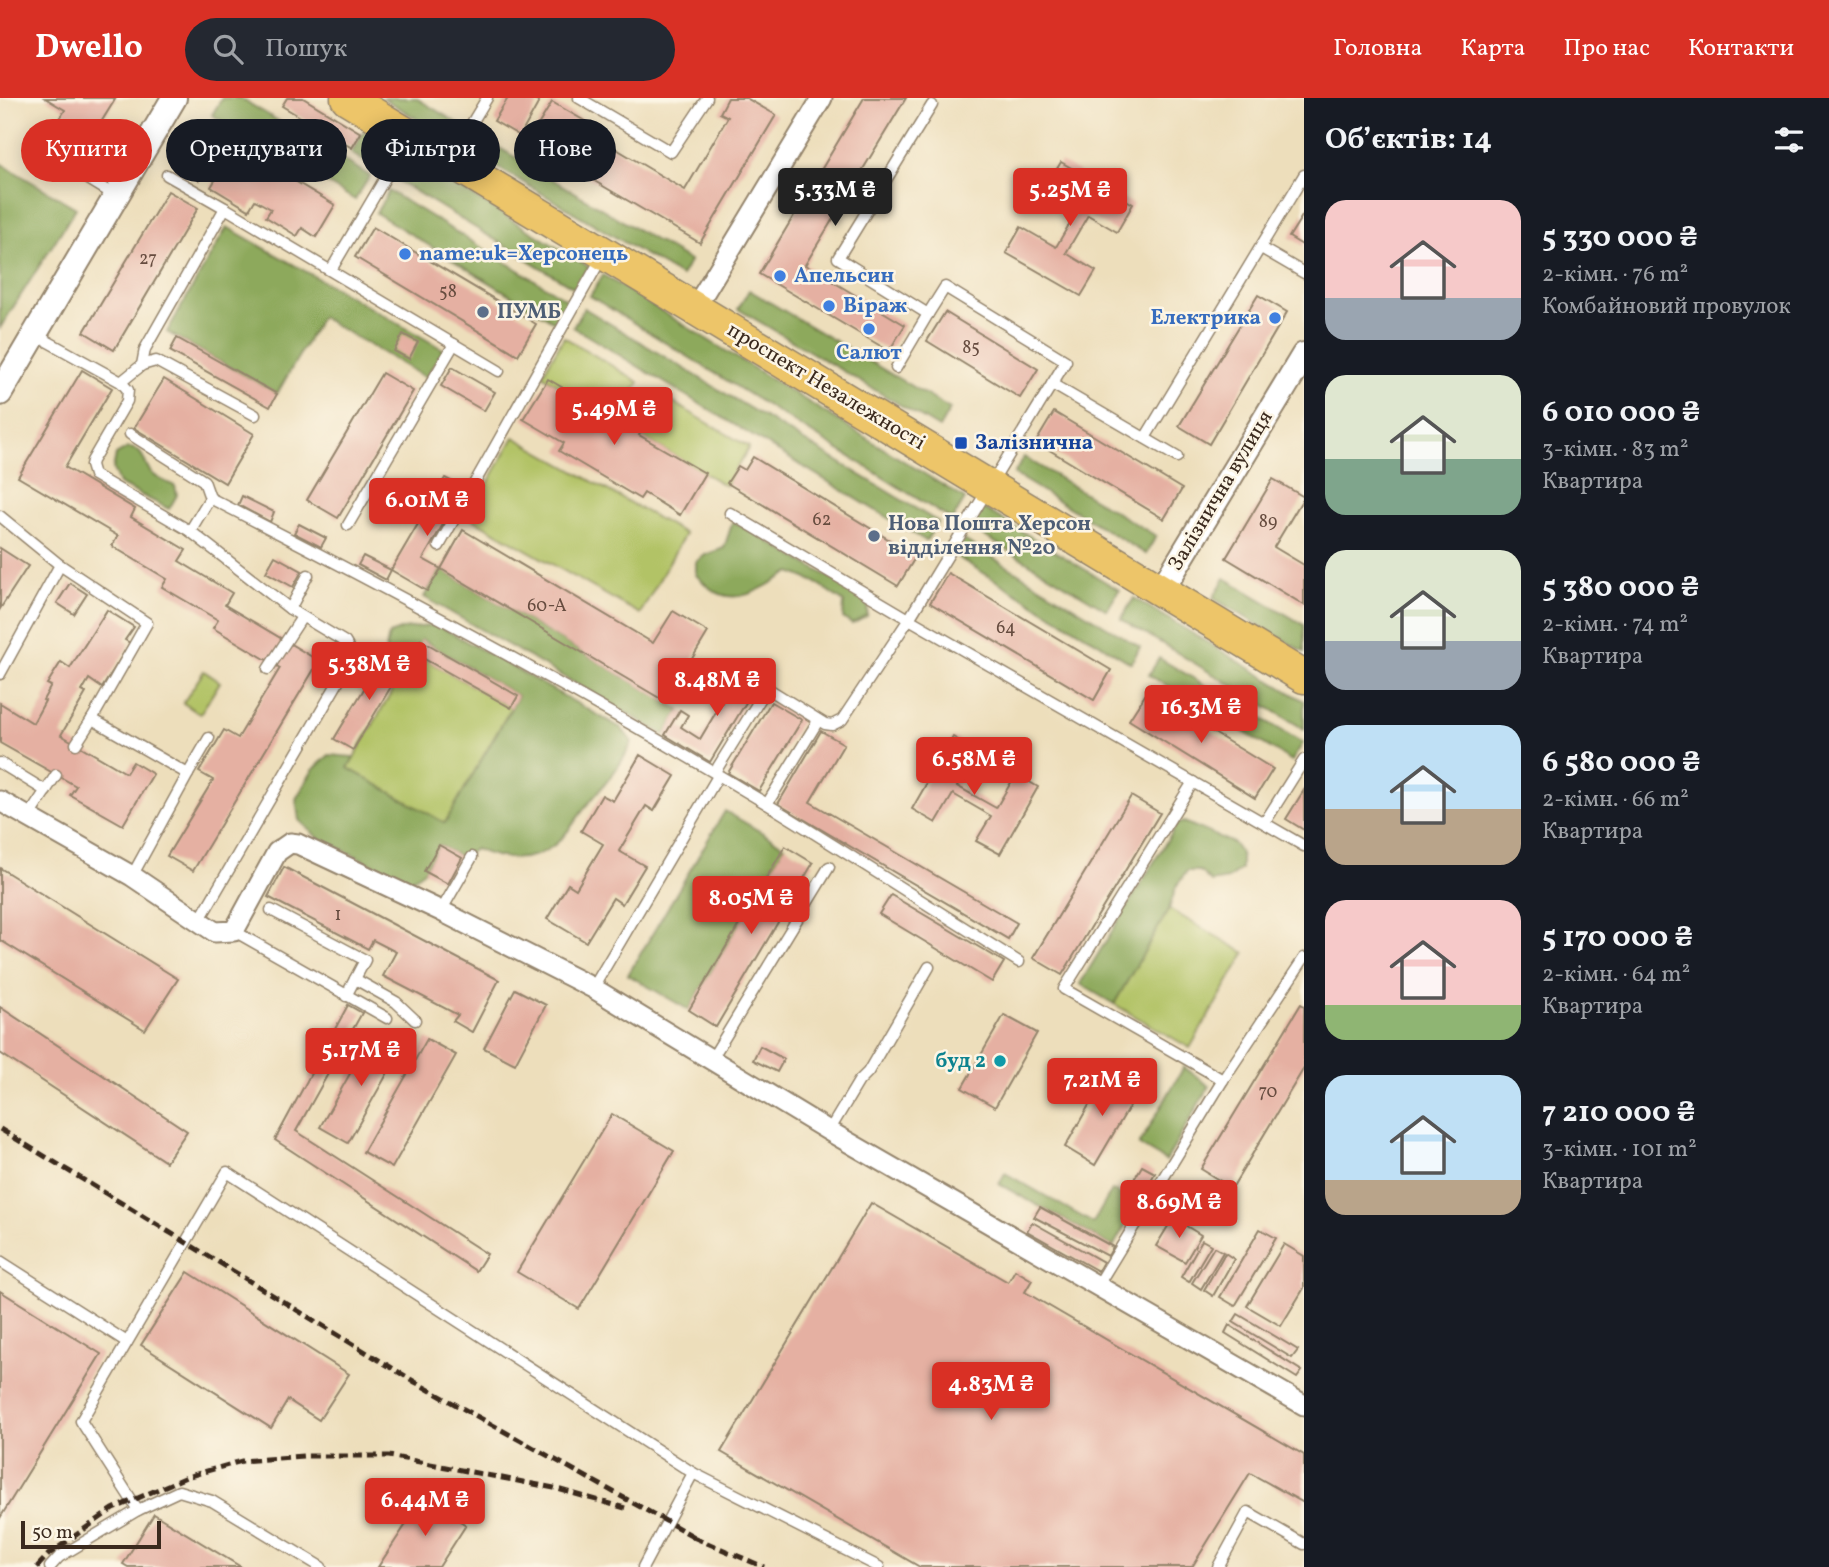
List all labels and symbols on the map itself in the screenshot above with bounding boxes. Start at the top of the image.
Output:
pin: 5.33M ₴ [770,169,900,228]
pin: 5.25M ₴ [1005,169,1135,228]
place label: name:uk=Херсонець [419,240,628,269]
marker: name:uk=Херсонець [397,246,413,262]
house number: 27 [139,247,157,272]
place label: Апельсин [794,262,894,291]
marker: Апельсин [772,268,788,284]
house number: 58 [439,280,457,305]
place label: Віраж [843,292,908,321]
place label: ПУМБ [497,298,561,327]
marker: Віраж [821,298,837,314]
marker: ПУМБ [475,304,491,320]
place label: Електрика [1150,304,1261,333]
marker: Електрика [1267,310,1283,326]
street label: проспект Незалежності [721,316,931,458]
marker: Салют [861,321,877,337]
house number: 85 [962,336,980,361]
place label: Салют [836,339,902,368]
pin: 5.49M ₴ [549,388,679,447]
street label: Залізнична вулиця [1162,405,1280,577]
place label: Залізнична [975,429,1093,458]
marker: Залізнична [953,435,969,451]
pin: 6.01M ₴ [362,478,492,538]
house number: 62 [813,508,831,533]
place label: Нова Пошта Херсон відділення №20 [888,510,1091,563]
house number: 89 [1259,510,1277,535]
marker: Нова Пошта Херсон відділення №20 [866,528,882,544]
house number: 60-А [527,594,567,619]
house number: 64 [996,616,1016,641]
pin: 5.38M ₴ [304,642,434,702]
pin: 8.48M ₴ [652,658,782,718]
pin: 16.3M ₴ [1136,686,1266,745]
pin: 6.58M ₴ [909,738,1039,797]
pin: 8.05M ₴ [686,876,816,936]
house number: 1 [335,903,341,928]
pin: 5.17M ₴ [296,1028,426,1088]
place label: буд 2 [935,1047,986,1076]
marker: буд 2 [992,1053,1008,1069]
pin: 7.21M ₴ [1037,1058,1167,1118]
house number: 70 [1259,1080,1278,1105]
pin: 8.69M ₴ [1114,1180,1244,1240]
pin: 4.83M ₴ [926,1362,1056,1422]
pin: 6.44M ₴ [360,1478,490,1538]
scale bar [21,1518,161,1550]

